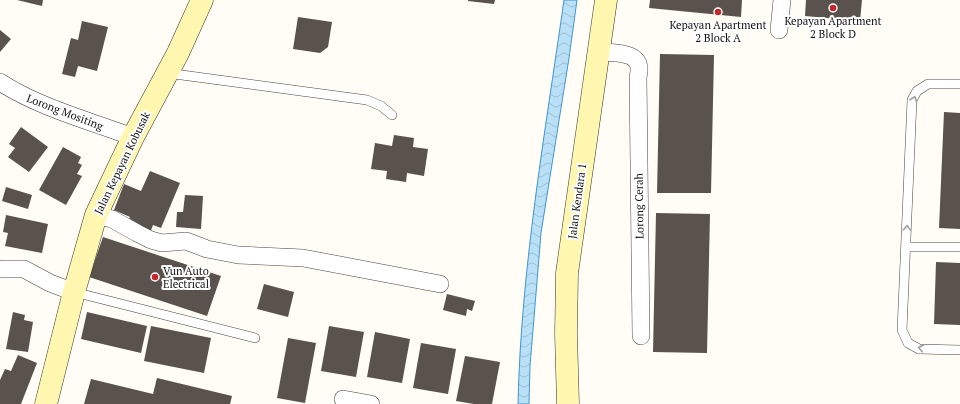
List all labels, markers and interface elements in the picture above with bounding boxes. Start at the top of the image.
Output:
marker: Kepayan Apartment 2 Block D [828,3,838,13]
marker: Kepayan Apartment 2 Block A [713,7,723,17]
place label: Kepayan Apartment 2 Block D [784,14,882,41]
place label: Kepayan Apartment 2 Block A [669,18,767,45]
street label: Lorong Mositing [25,91,105,133]
one-way arrow [909,96,917,103]
street label: Jalan Kepayan Kobusak [91,109,153,217]
street label: Jalan Kendara 1 [565,162,589,240]
street label: Lorong Cerah [631,172,647,239]
one-way arrow [902,225,911,231]
place label: Vun Auto Electrical [163,264,209,291]
marker: Vun Auto Electrical [150,272,160,282]
one-way arrow [918,344,925,352]

